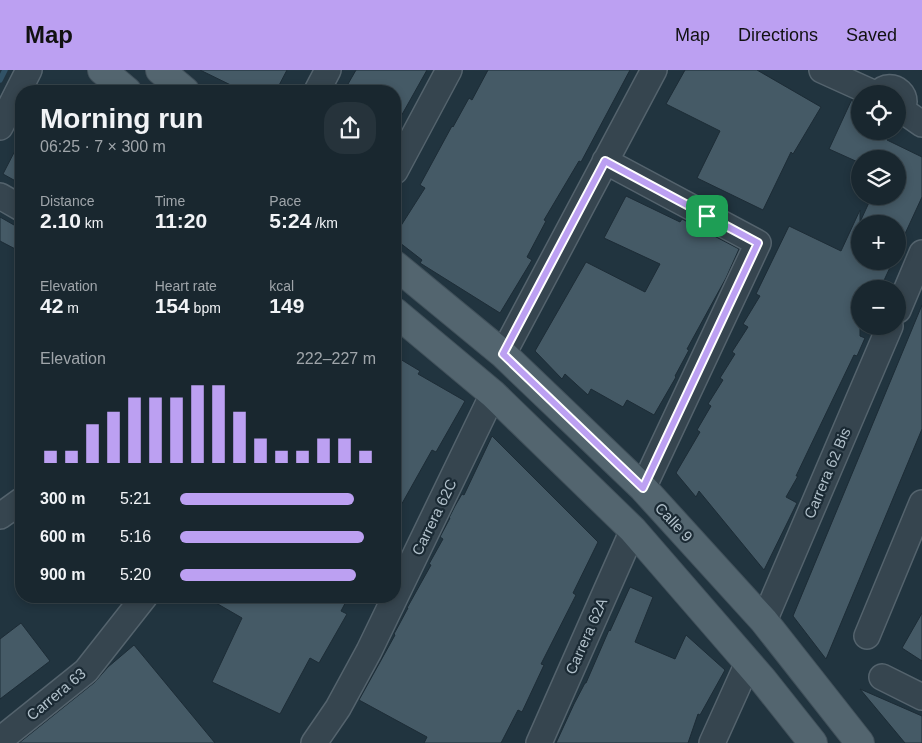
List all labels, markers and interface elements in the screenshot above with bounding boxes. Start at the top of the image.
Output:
text: Map [25,21,73,48]
text: Map [675,25,710,45]
text: Directions [738,25,818,45]
text: Saved [846,25,897,45]
map controls [851,85,906,335]
button: locate [851,85,906,140]
button: share [324,102,376,154]
text: Morning run [40,103,203,134]
text: 06:25 · 7 × 300 m [40,138,166,155]
button: layers [851,150,906,205]
text: Distance [40,193,94,209]
text: Time [155,193,185,209]
text: Pace [269,193,301,209]
pin [686,195,728,237]
icon: arrive [693,202,721,230]
text: 2.10 [40,209,81,232]
text: 11:20 [155,209,207,232]
text: 5:24 [269,209,311,232]
text: km [81,215,103,231]
text: /km [311,215,338,231]
button: + [851,215,906,270]
text: Elevation [40,278,98,294]
text: Heart rate [155,278,217,294]
text: kcal [269,278,294,294]
button: − [851,280,906,335]
text: 42 [40,294,63,317]
text: 154 [155,294,190,317]
text: 149 [269,294,304,317]
text: m [63,300,79,316]
text: bpm [190,300,221,316]
text: Elevation [40,350,106,367]
text: 222–227 m [296,350,376,367]
street label: Carrera 62 Bis [800,425,854,521]
street label: Carrera 62C [408,476,460,558]
text: 300 m [40,490,85,507]
text: 5:21 [120,490,151,507]
street label: Calle 9 [652,499,696,545]
text: 600 m [40,528,85,545]
text: 5:16 [120,528,151,545]
text: 900 m [40,566,85,583]
text: 5:20 [120,566,151,583]
street label: Carrera 62A [562,595,610,677]
street label: Carrera 63 [23,664,89,724]

